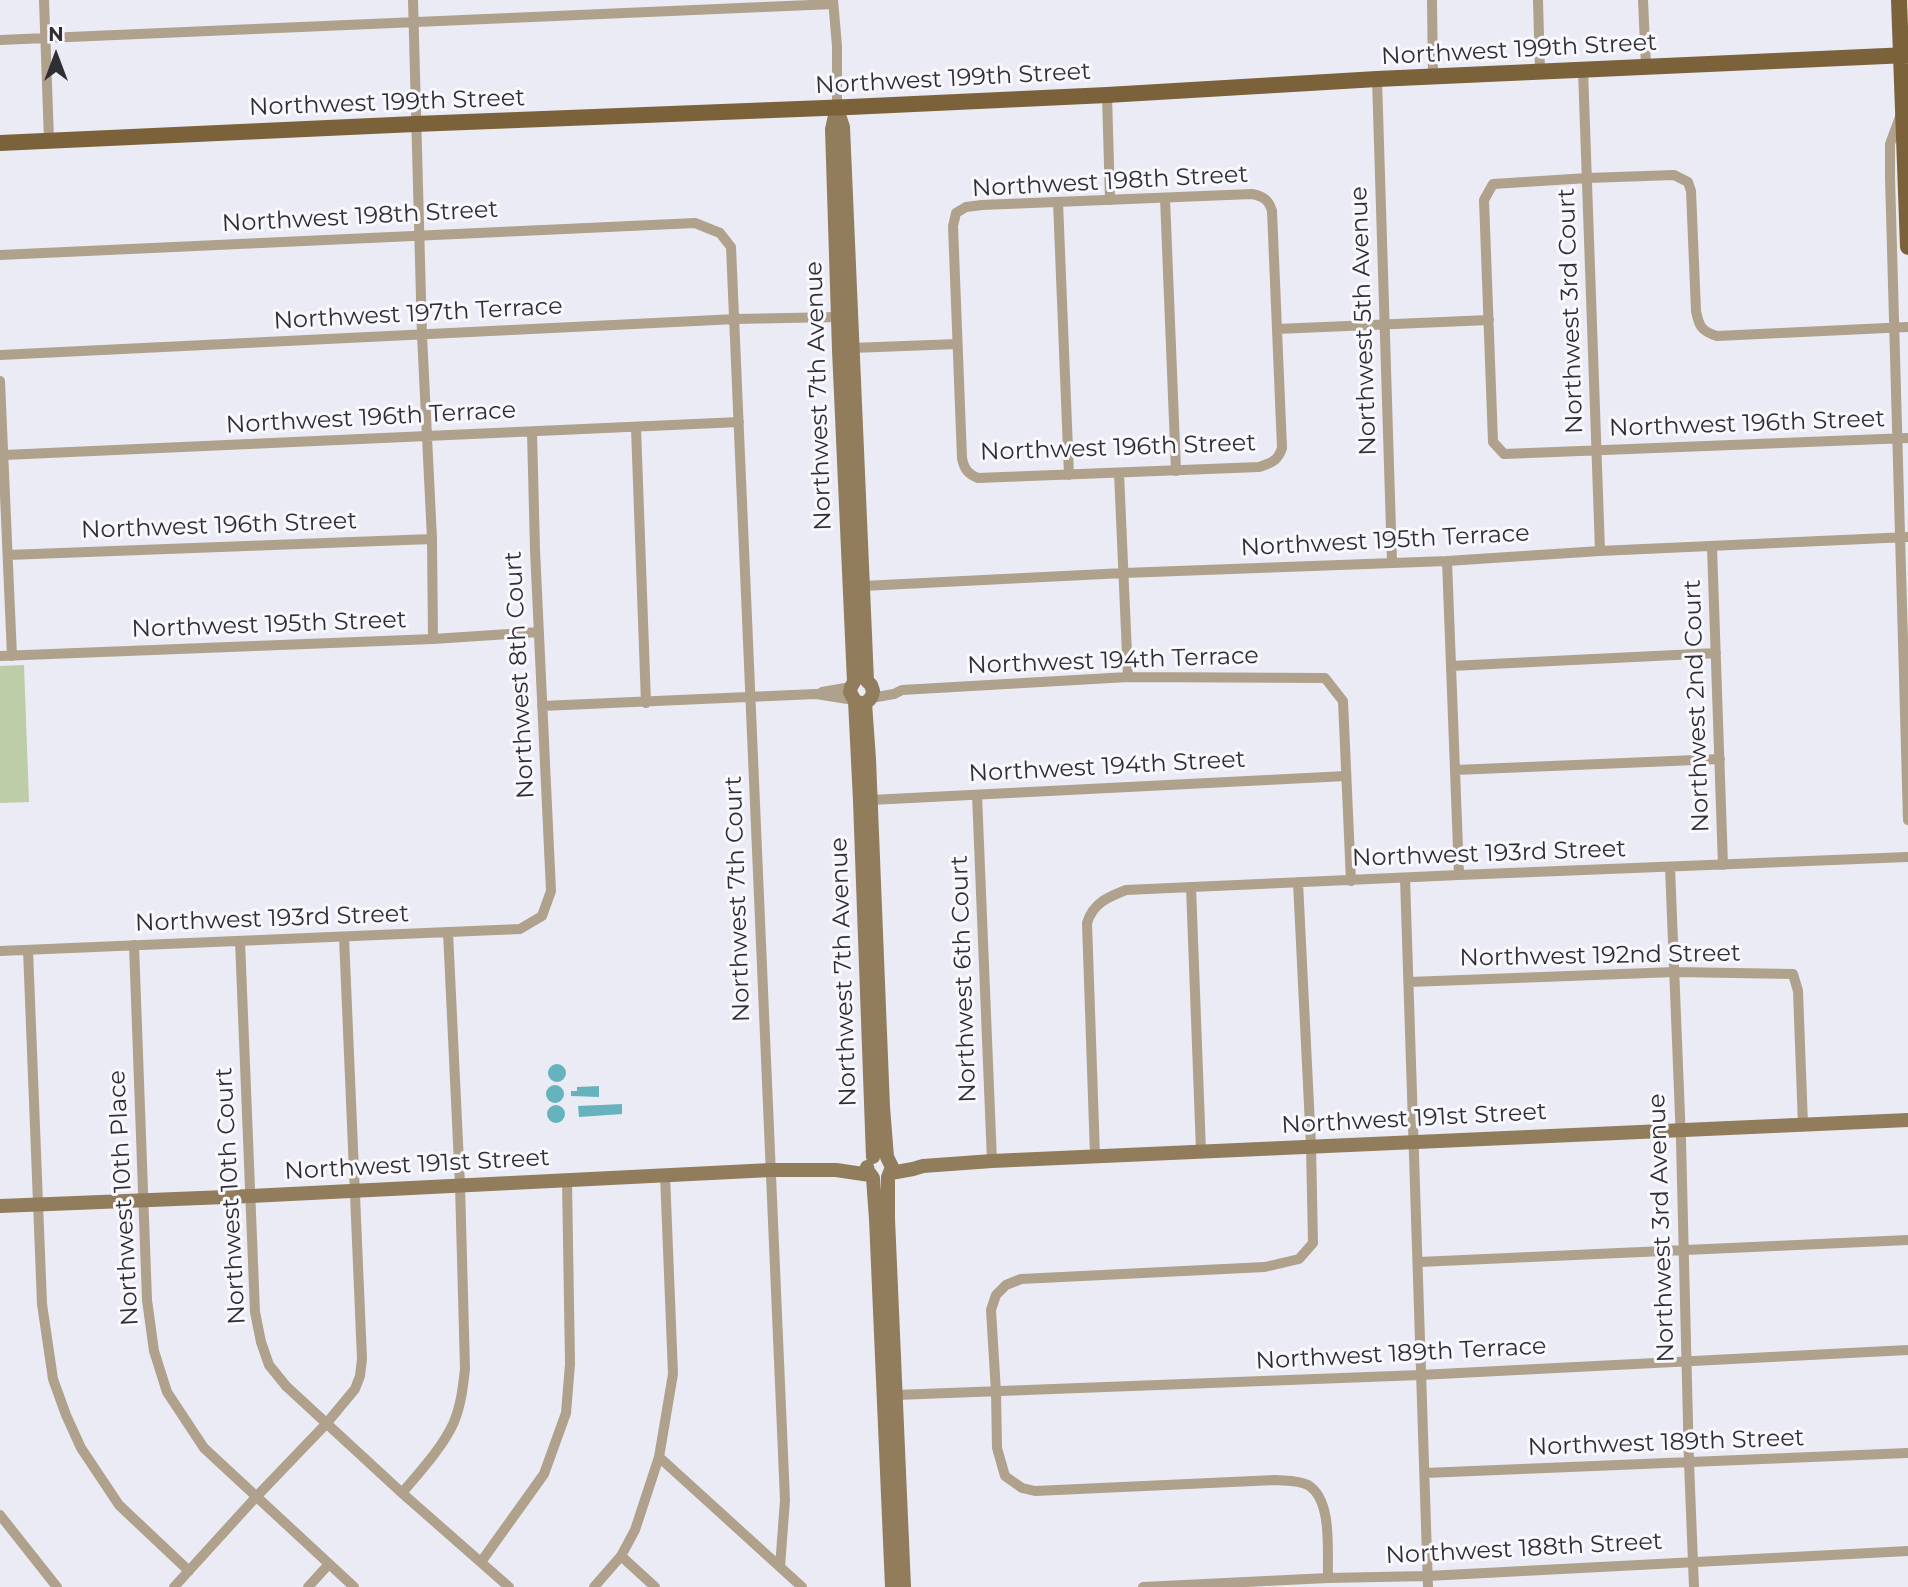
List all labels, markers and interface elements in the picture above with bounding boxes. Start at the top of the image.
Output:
north arrow [21,21,91,91]
text: N [48,23,64,46]
street label: Northwest 199th Street [1380,28,1658,72]
street label: Northwest 199th Street [814,57,1092,101]
street label: Northwest 199th Street [248,84,526,122]
street label: Northwest 198th Street [971,160,1249,204]
street label: Northwest 5th Avenue [1345,186,1383,456]
street label: Northwest 3rd Court [1552,188,1590,434]
street label: Northwest 198th Street [221,195,499,239]
street label: Northwest 7th Avenue [800,261,838,531]
street label: Northwest 197th Terrace [273,292,563,336]
street label: Northwest 196th Terrace [225,396,517,440]
street label: Northwest 196th Street [1609,405,1885,443]
street label: Northwest 196th Street [980,429,1256,467]
street label: Northwest 196th Street [81,507,357,545]
street label: Northwest 195th Terrace [1240,519,1530,563]
street label: Northwest 8th Court [499,550,541,800]
street label: Northwest 2nd Court [1678,579,1716,833]
street label: Northwest 195th Street [131,606,407,644]
street label: Northwest 194th Terrace [967,642,1259,680]
street label: Northwest 194th Street [968,745,1246,789]
street label: Northwest 7th Court [719,775,757,1023]
street label: Northwest 193rd Street [1351,835,1627,873]
street label: Northwest 7th Avenue [825,837,863,1107]
street label: Northwest 6th Court [945,855,983,1103]
street label: Northwest 193rd Street [134,900,410,938]
street label: Northwest 192nd Street [1459,939,1741,973]
street label: Northwest 10th Court [210,1067,252,1325]
street label: Northwest 10th Place [103,1069,145,1327]
street label: Northwest 3rd Avenue [1643,1093,1681,1363]
street label: Northwest 191st Street [1281,1098,1547,1140]
street label: Northwest 191st Street [284,1144,550,1186]
street label: Northwest 189th Terrace [1255,1332,1547,1376]
street label: Northwest 189th Street [1527,1424,1805,1462]
street label: Northwest 188th Street [1385,1527,1663,1571]

